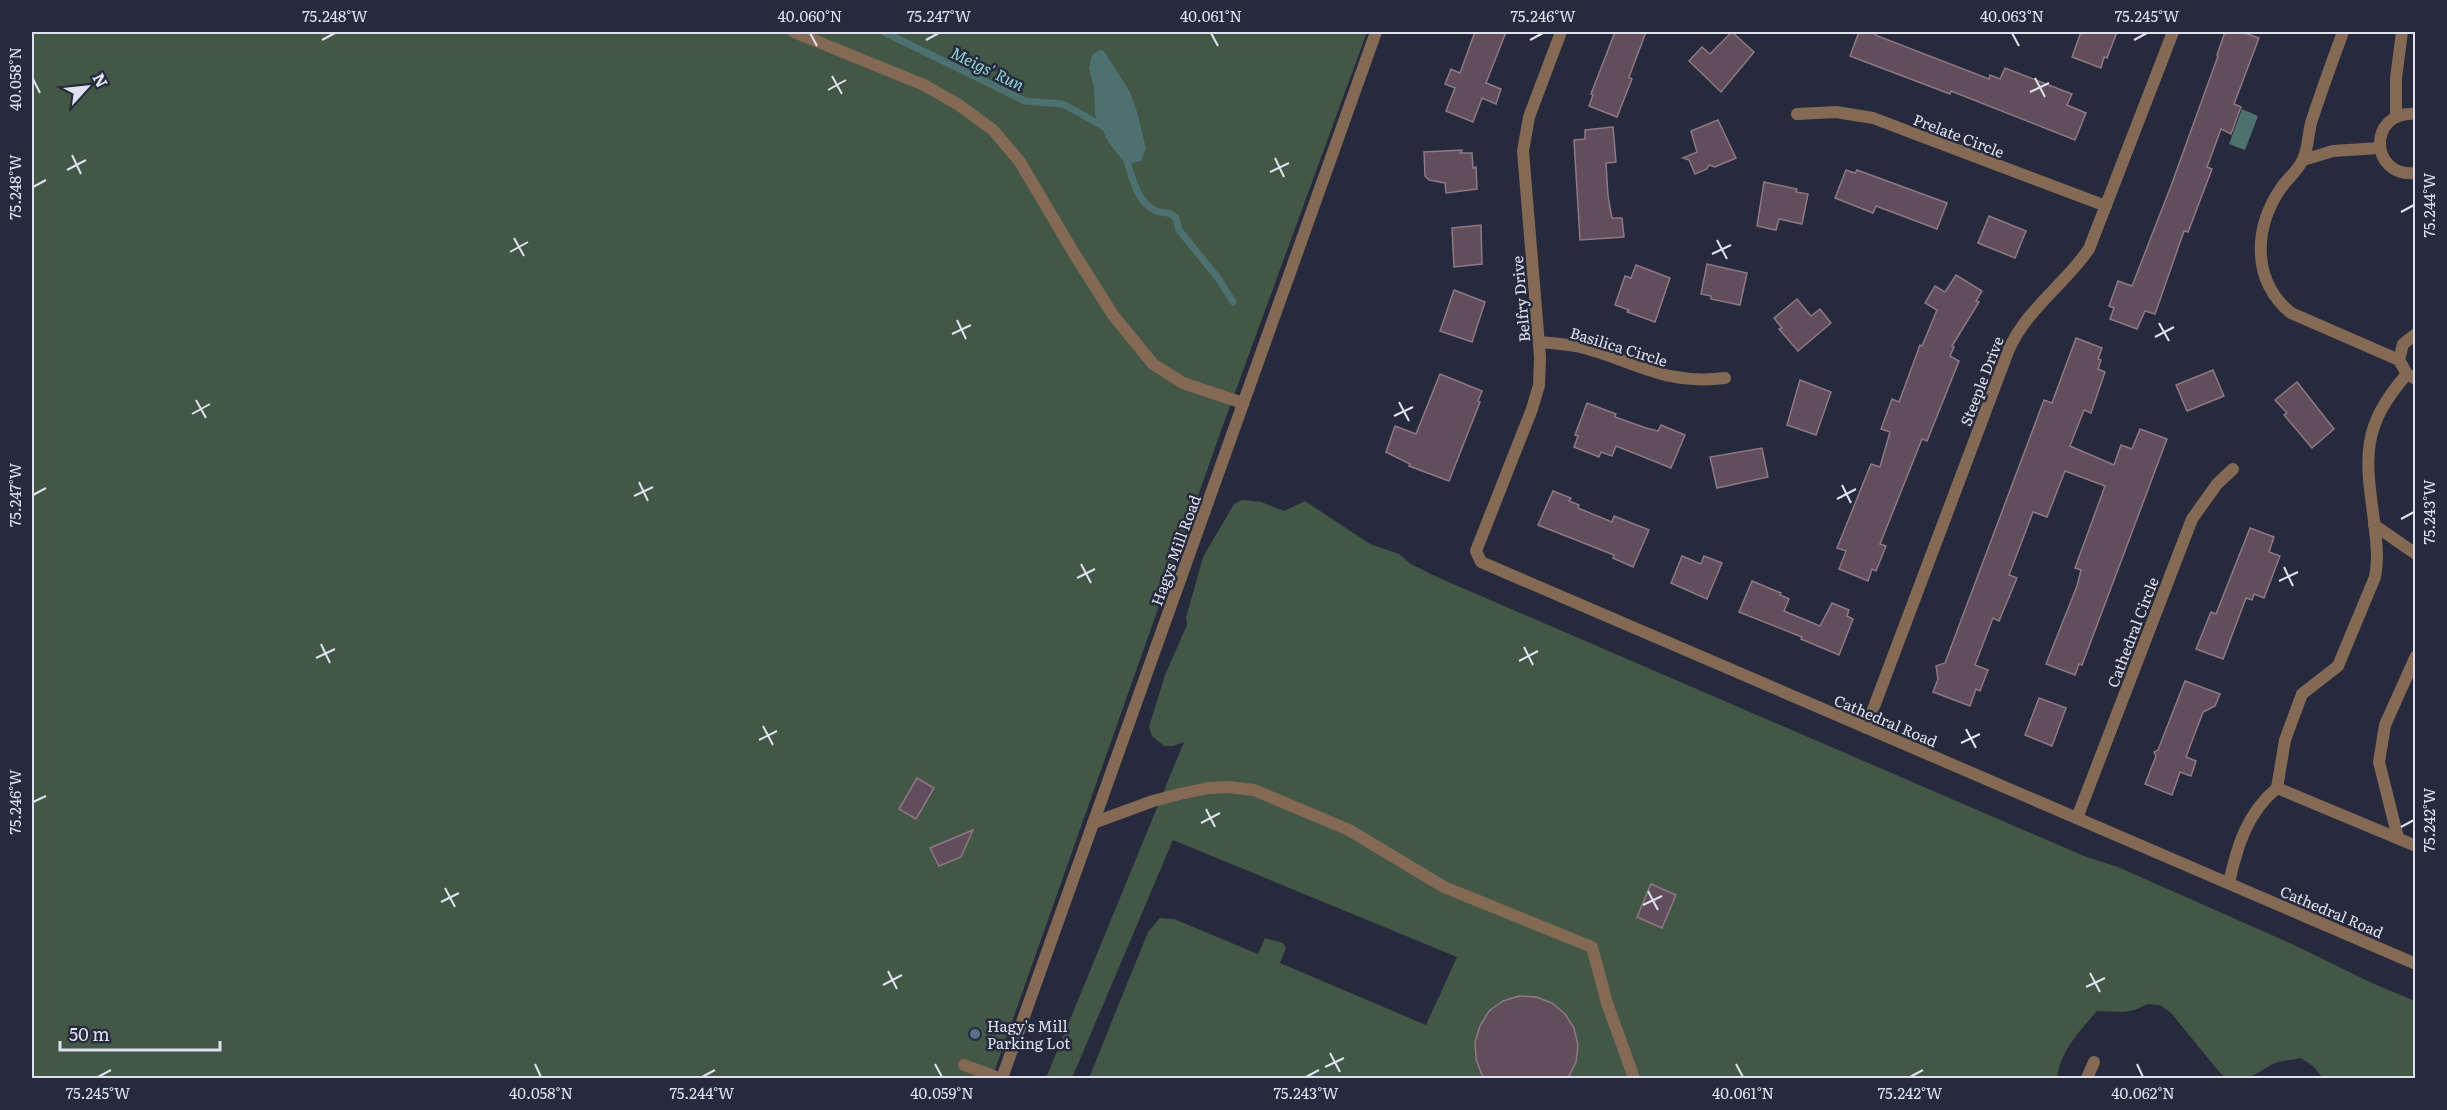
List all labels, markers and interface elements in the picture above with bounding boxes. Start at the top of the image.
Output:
text: 75.248°W [302,4,368,27]
text: 40.060°N [778,4,842,27]
text: 75.247°W [907,4,972,27]
text: 40.061°N [1180,4,1242,27]
text: 75.246°W [1510,4,1576,27]
text: 40.063°N [1980,4,2044,27]
text: 75.245°W [2115,4,2180,27]
water label: Meigs' Run [947,40,1029,96]
text: 40.058°N [3,47,26,111]
north arrow [57,57,117,117]
text: N [88,68,115,91]
street label: Prelate Circle [1910,107,2008,163]
text: 75.248°W [3,154,26,220]
text: 75.244°W [2417,172,2440,238]
street label: Belfry Drive [1505,255,1535,343]
street label: Basilica Circle [1568,320,1671,372]
street label: Steeple Drive [1953,333,2009,429]
text: 75.247°W [3,462,26,527]
text: 75.243°W [2417,479,2440,545]
street label: Hagys Mill Road [1144,491,1206,609]
street label: Cathedral Circle [2100,573,2164,690]
street label: Cathedral Road [1831,688,1941,752]
text: 75.246°W [3,769,26,835]
text: 75.242°W [2417,787,2440,852]
street label: Cathedral Road [2277,879,2387,943]
scale bar [60,1014,220,1052]
place label: Hagy's Mill Parking Lot [987,1014,1070,1054]
text: 50 m [69,1020,110,1047]
marker: Hagy's Mill Parking Lot [968,1027,982,1041]
text: 75.245°W [66,1081,131,1104]
text: 40.058°N [509,1081,573,1104]
text: 75.244°W [670,1081,735,1104]
text: 40.059°N [910,1081,974,1104]
text: 75.243°W [1273,1081,1339,1104]
text: 40.061°N [1712,1081,1774,1104]
text: 75.242°W [1878,1081,1943,1104]
text: 40.062°N [2111,1081,2175,1104]

